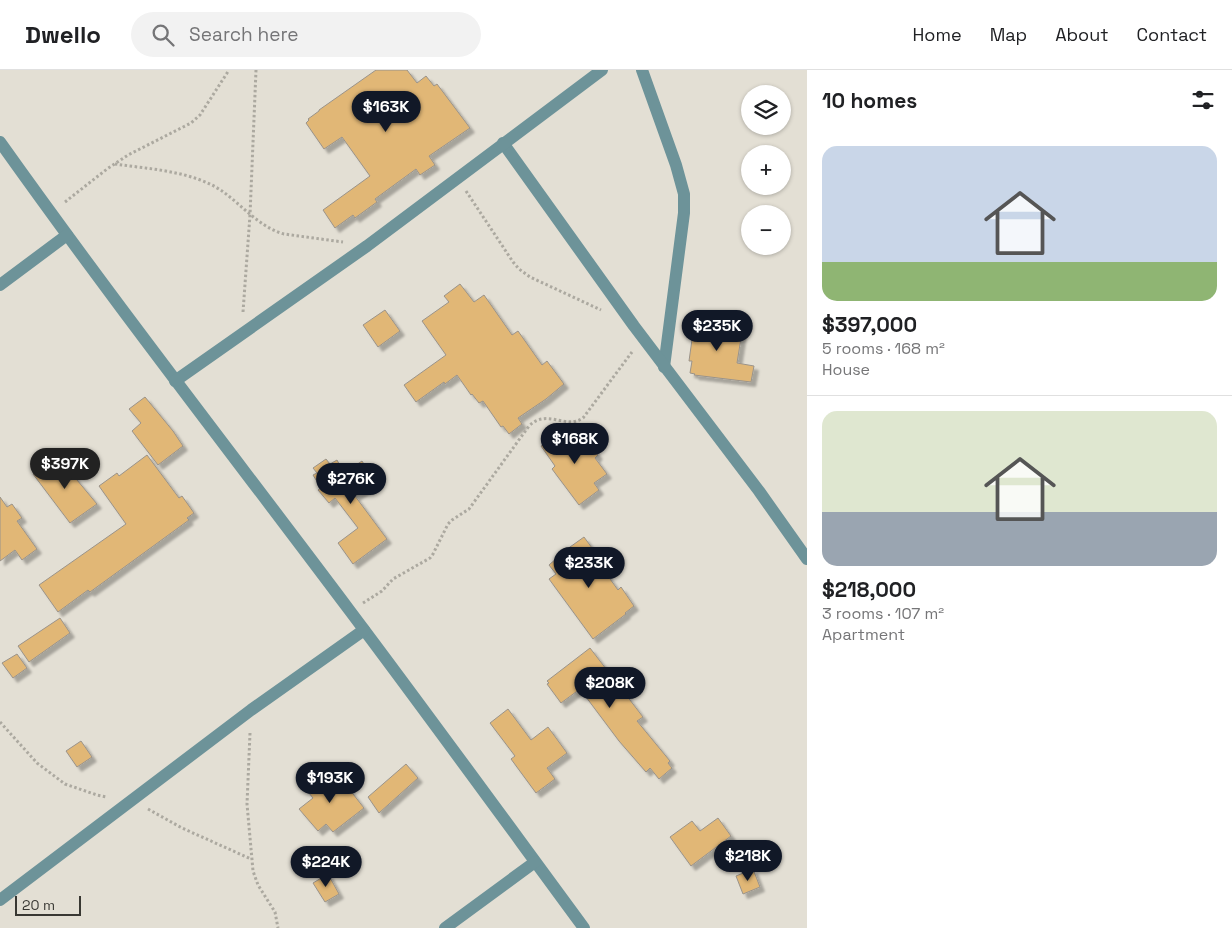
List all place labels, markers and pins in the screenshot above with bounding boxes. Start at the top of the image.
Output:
pin: $163K [351,90,421,133]
pin: $235K [682,310,752,352]
pin: $168K [540,422,610,465]
pin: $397K [30,448,100,490]
pin: $276K [316,462,386,505]
pin: $233K [554,546,624,589]
pin: $208K [575,666,645,709]
pin: $193K [295,762,365,804]
pin: $218K [713,840,783,882]
pin: $224K [291,846,361,888]

